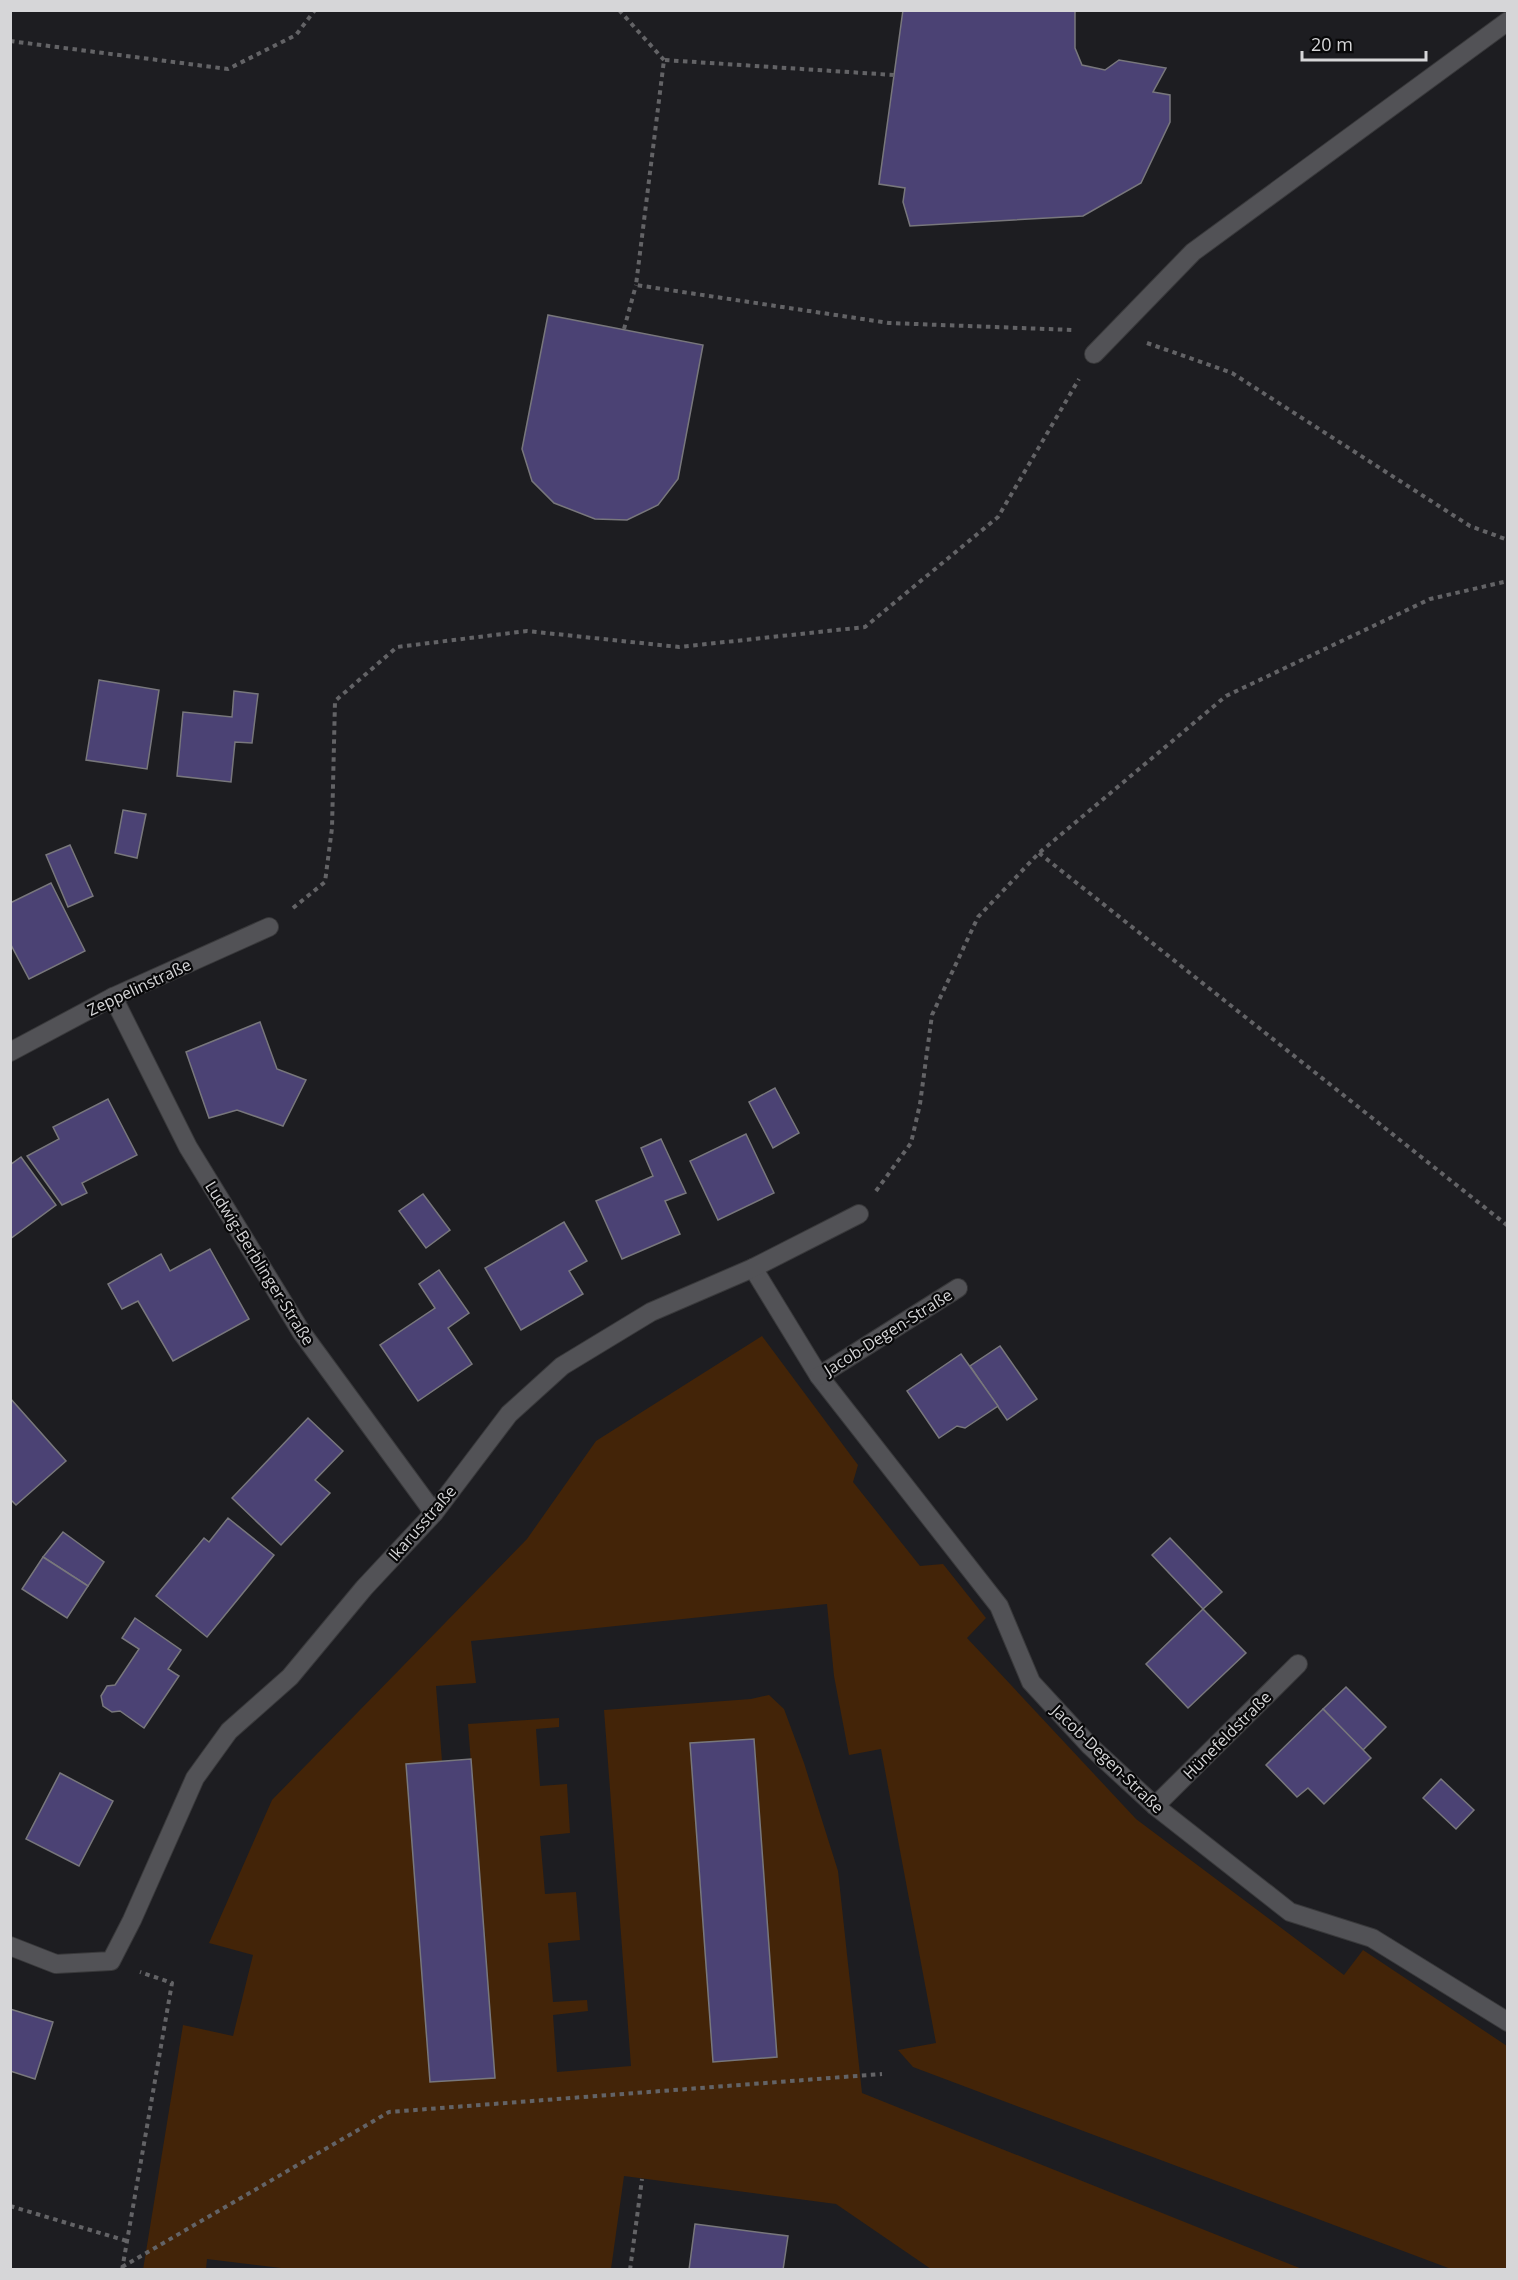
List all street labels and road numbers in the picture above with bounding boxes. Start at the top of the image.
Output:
street label: Zeppelinstraße [83,953,195,1021]
street label: Ludwig-Berblinger-Straße [200,1177,320,1349]
street label: Jacob-Degen-Straße [818,1284,956,1381]
street label: Ikarusstraße [383,1481,461,1565]
street label: Hünefeldstraße [1178,1686,1276,1784]
street label: Jacob-Degen-Straße [1046,1698,1169,1818]

